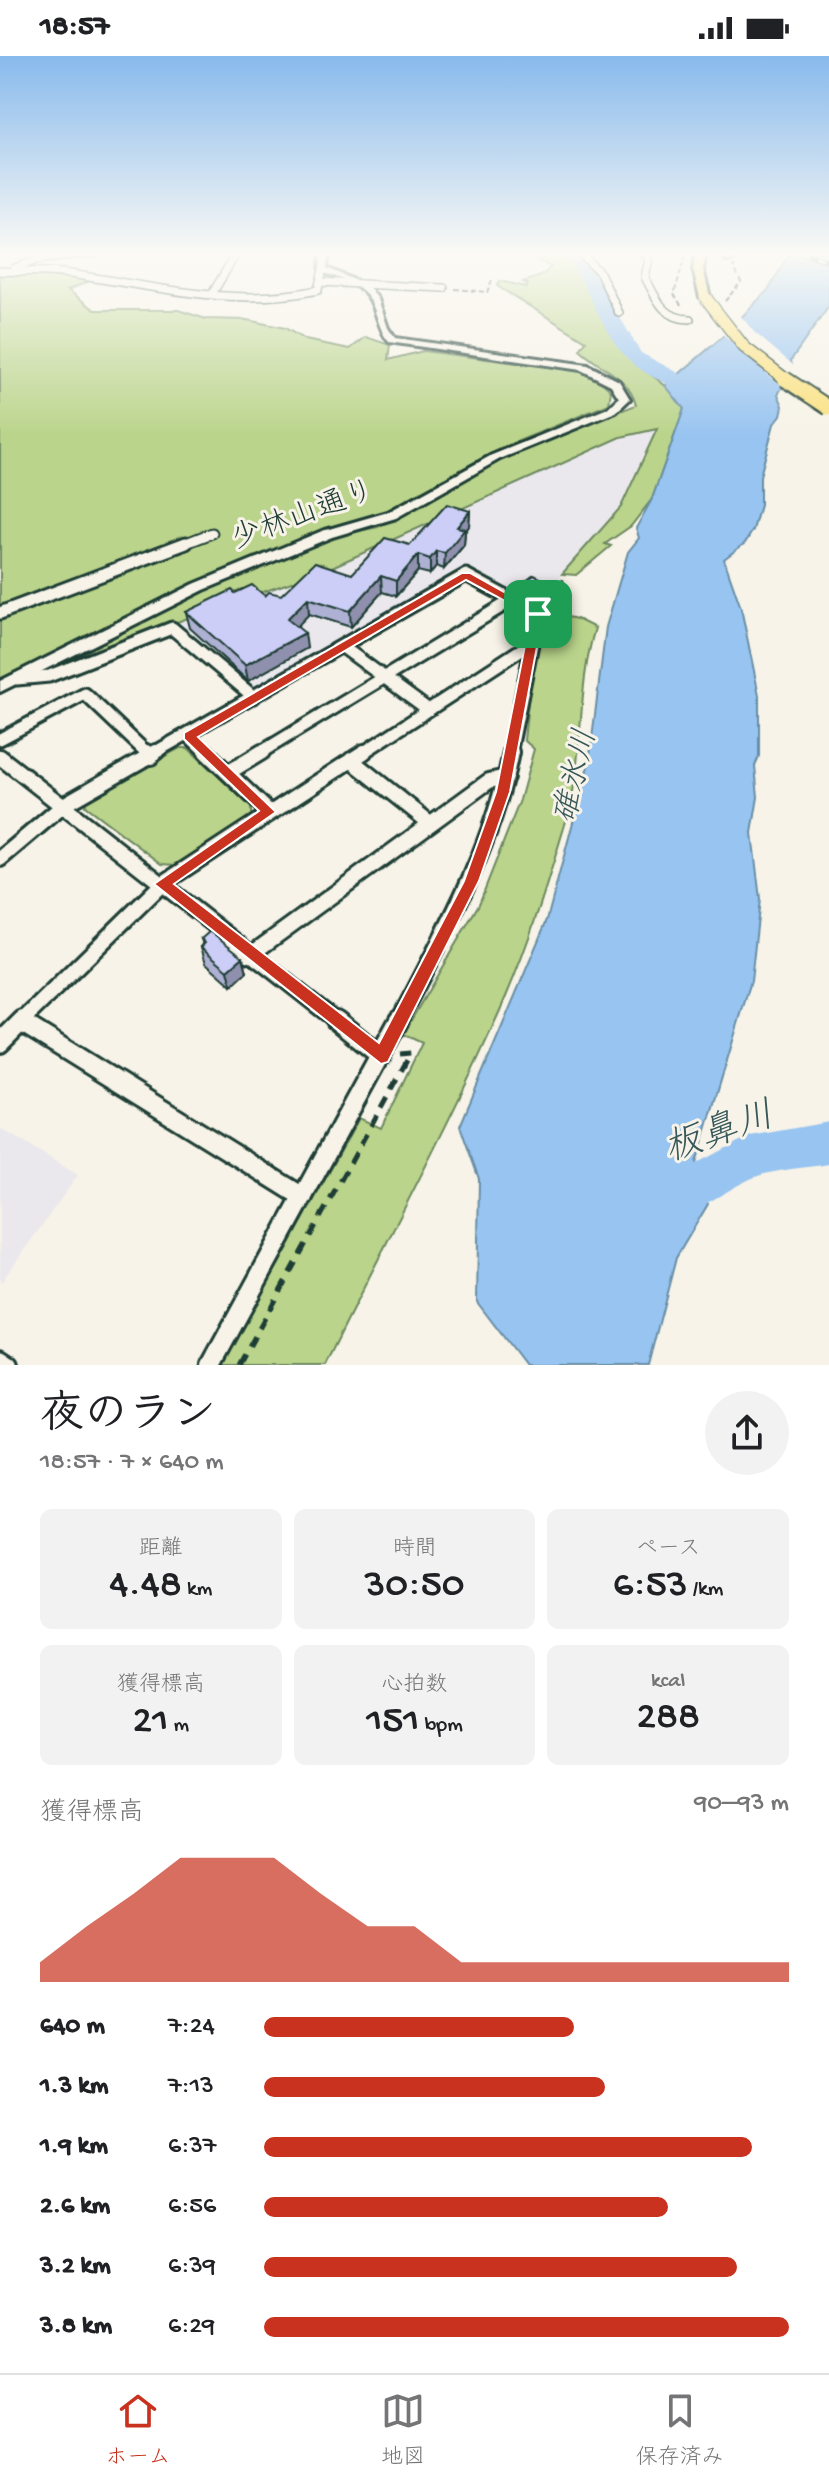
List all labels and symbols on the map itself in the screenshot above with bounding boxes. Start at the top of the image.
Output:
street label: 少林山通り [227,473,380,559]
pin [504,580,572,648]
water label: 碓氷川 [547,725,607,828]
water label: 板鼻川 [658,1093,781,1174]

